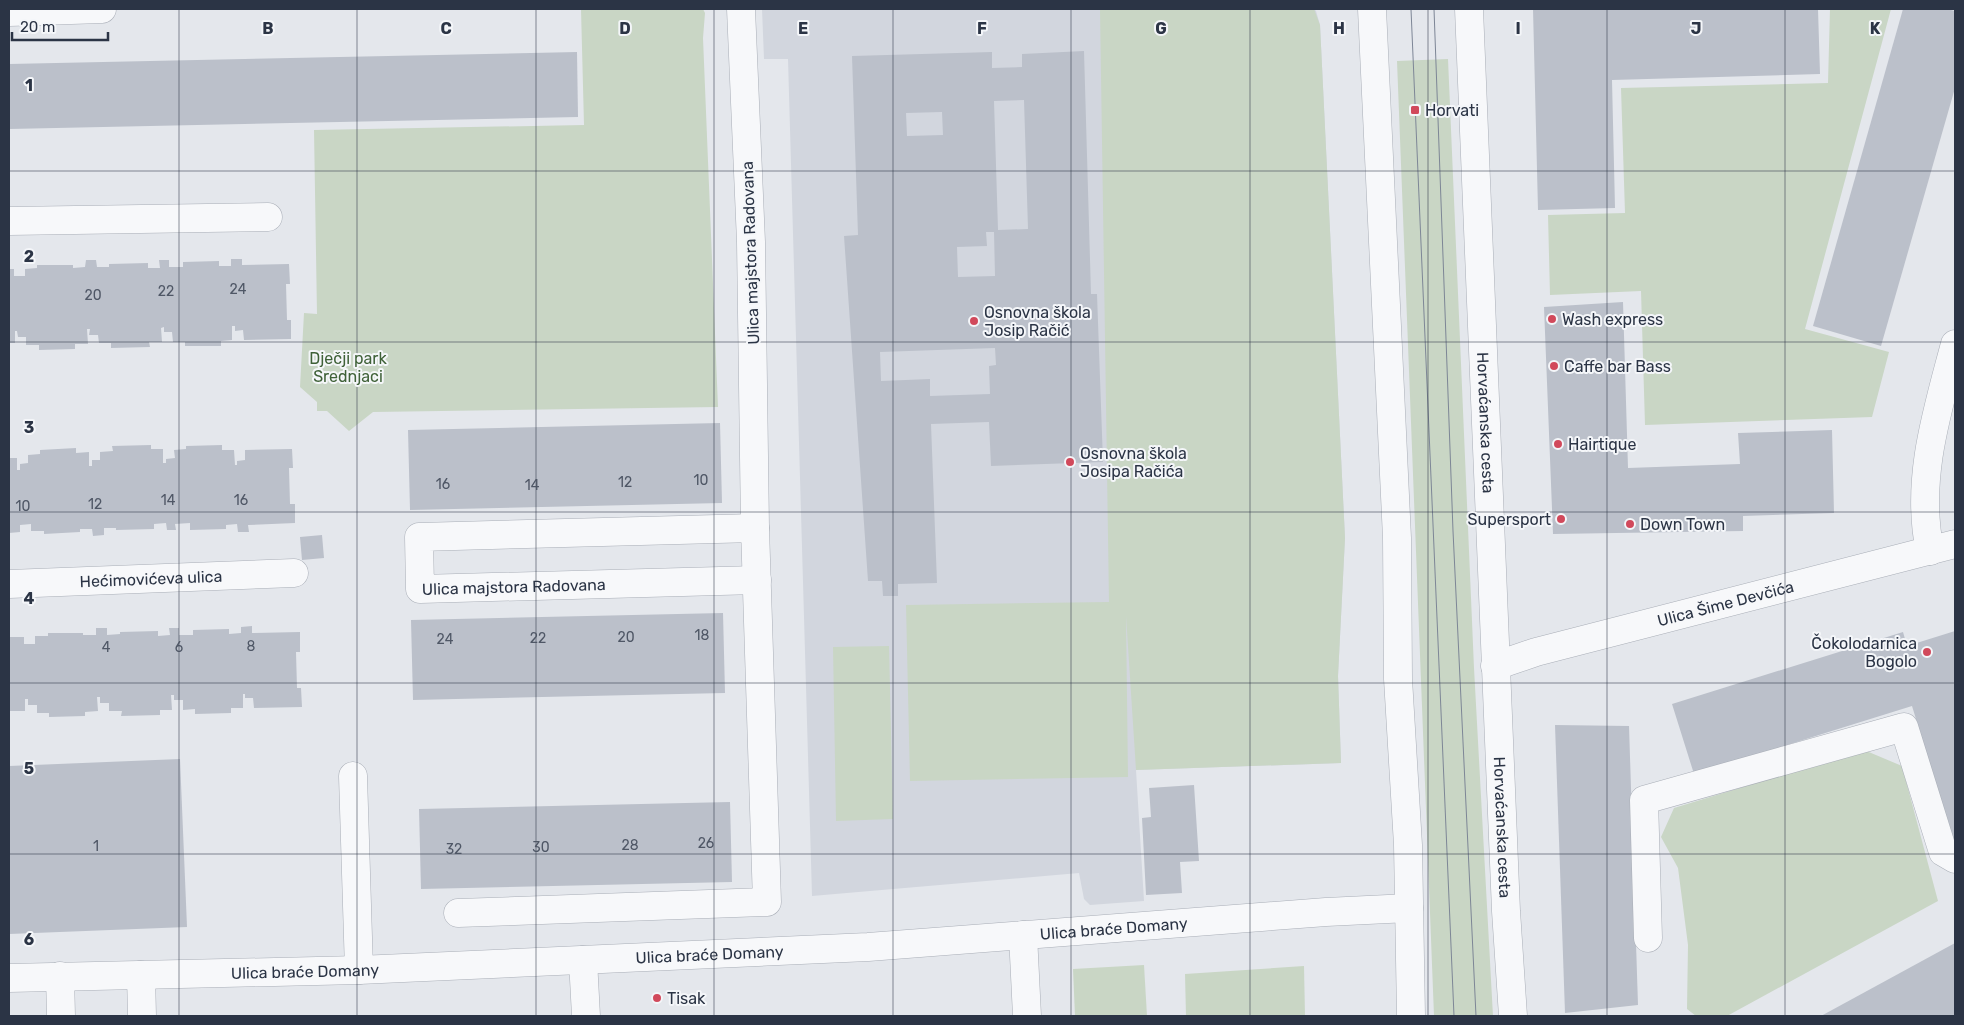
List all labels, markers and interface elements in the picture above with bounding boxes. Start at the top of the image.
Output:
scale bar [12,10,109,42]
text: 20 m [20,18,55,36]
text: B [262,19,274,38]
text: C [440,19,452,38]
text: D [619,19,631,38]
text: E [798,19,808,38]
text: F [977,19,987,38]
text: G [1155,19,1167,38]
text: H [1333,19,1345,38]
text: I [1515,19,1521,38]
text: J [1691,19,1701,38]
text: K [1870,19,1881,38]
text: 1 [25,76,33,95]
place label: Horvati [1425,101,1479,120]
marker: Horvati [1409,104,1421,116]
street label: Ulica majstora Radovana [738,161,763,345]
text: 2 [24,247,34,266]
house number: 24 [230,281,247,298]
house number: 22 [158,283,174,300]
house number: 20 [84,287,102,304]
place label: Osnovna škola Josip Račić [984,303,1091,340]
place label: Wash express [1562,310,1663,329]
marker: Wash express [1546,313,1558,325]
marker: Osnovna škola Josip Račić [968,315,980,327]
park label: Dječji park Srednjaci [309,349,387,386]
street label: Horvaćanska cesta [1473,352,1498,494]
place label: Caffe bar Bass [1564,357,1671,376]
marker: Caffe bar Bass [1548,360,1560,372]
text: 3 [24,418,34,437]
place label: Hairtique [1568,435,1637,454]
marker: Hairtique [1552,438,1564,450]
place label: Osnovna škola Josipa Račića [1080,444,1187,481]
marker: Osnovna škola Josipa Račića [1064,456,1076,468]
house number: 10 [694,472,709,489]
house number: 12 [618,474,632,491]
house number: 16 [436,476,450,493]
house number: 14 [525,477,540,494]
house number: 14 [161,492,176,509]
house number: 16 [234,492,248,509]
house number: 12 [88,496,102,513]
house number: 10 [16,498,31,515]
place label: Supersport [1468,510,1551,529]
marker: Supersport [1555,513,1567,525]
place label: Down Town [1640,515,1725,534]
marker: Down Town [1624,518,1636,530]
street label: Hećimovićeva ulica [79,567,223,591]
street label: Ulica majstora Radovana [422,575,606,599]
street label: Ulica Šime Devčića [1655,577,1796,630]
text: 4 [24,589,35,608]
house number: 18 [695,627,710,644]
house number: 20 [617,629,635,646]
house number: 22 [530,630,546,647]
house number: 24 [437,631,454,648]
place label: Čokolodarnica Bogolo [1811,633,1917,671]
house number: 8 [247,638,256,655]
house number: 4 [102,639,111,656]
house number: 6 [175,639,183,656]
marker: Čokolodarnica Bogolo [1921,646,1933,658]
street label: Horvaćanska cesta [1490,756,1514,898]
text: 5 [24,759,34,778]
house number: 26 [698,835,714,852]
house number: 28 [621,837,639,854]
house number: 1 [93,838,99,855]
house number: 30 [532,839,550,856]
house number: 32 [446,841,462,858]
street label: Ulica braće Domany [1039,914,1189,944]
text: 6 [24,930,34,949]
street label: Ulica braće Domany [635,942,784,967]
street label: Ulica braće Domany [231,960,380,983]
place label: Tisak [667,989,706,1008]
marker: Tisak [651,992,663,1004]

